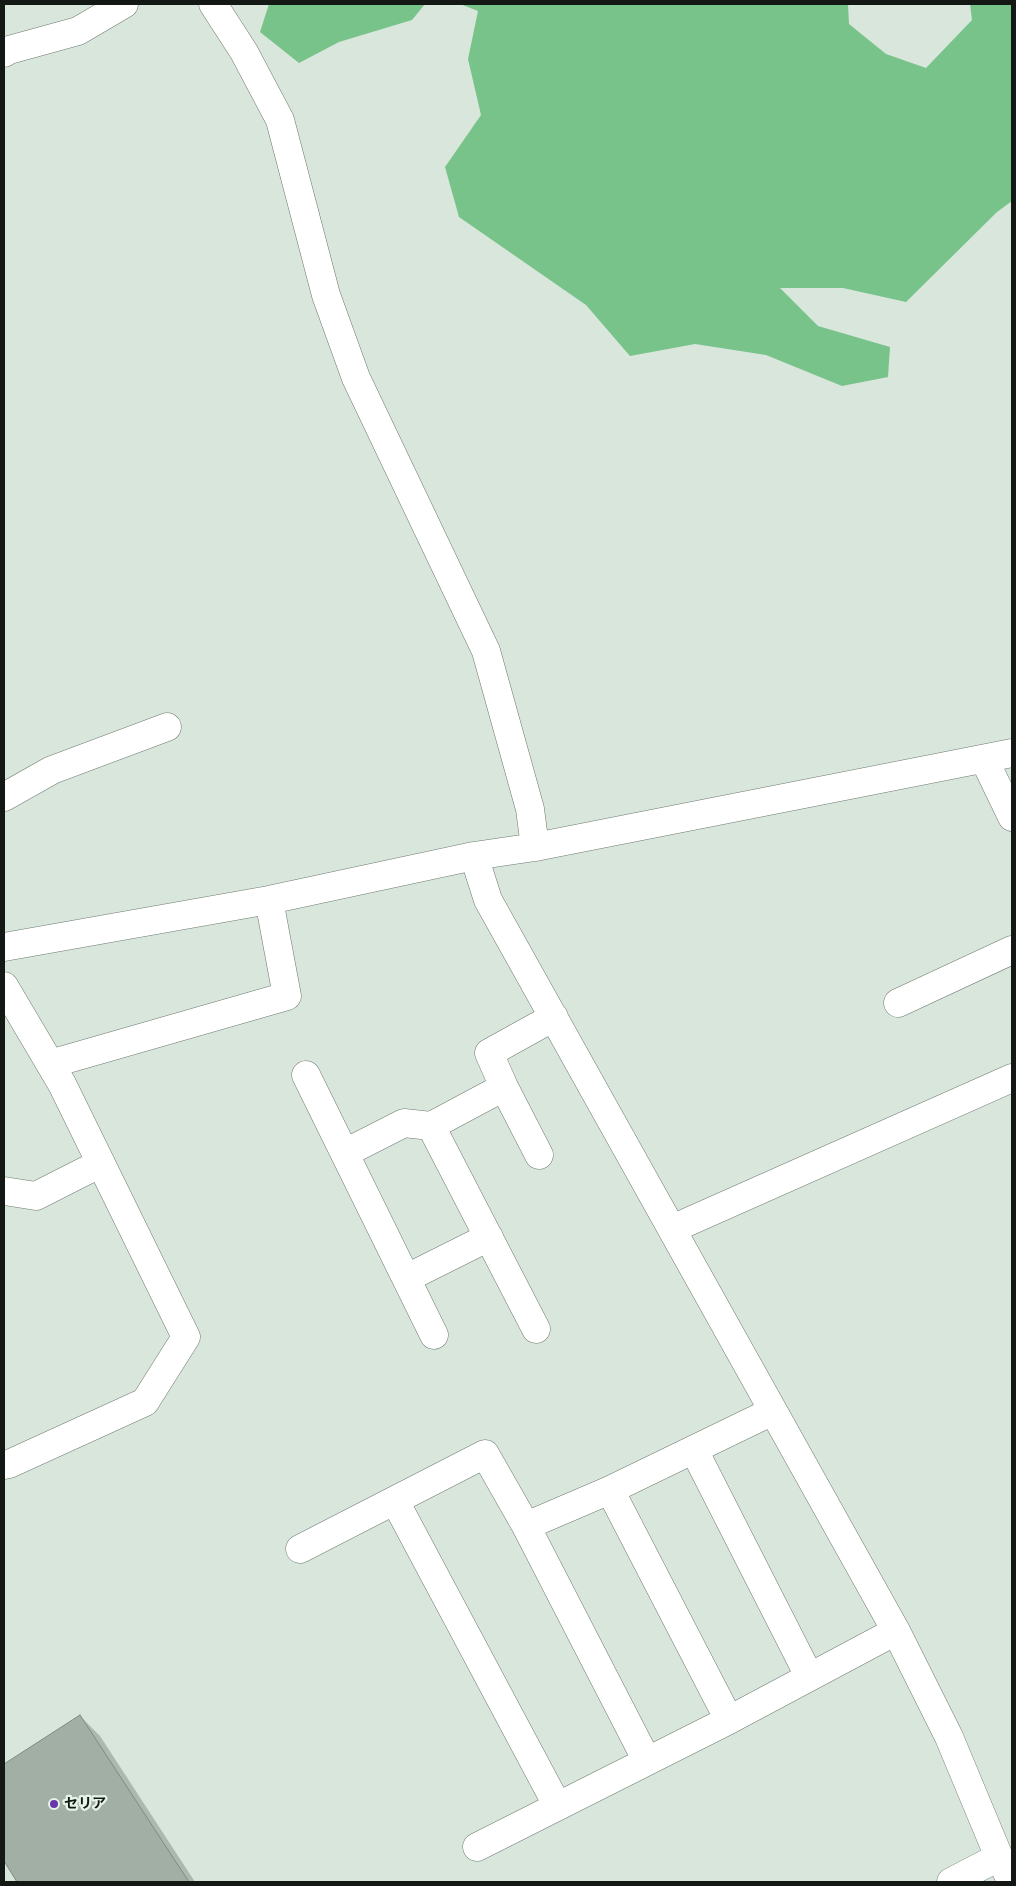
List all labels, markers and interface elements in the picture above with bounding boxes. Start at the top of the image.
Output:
place label: セリア [64,1796,106,1812]
marker: セリア [48,1798,60,1810]

